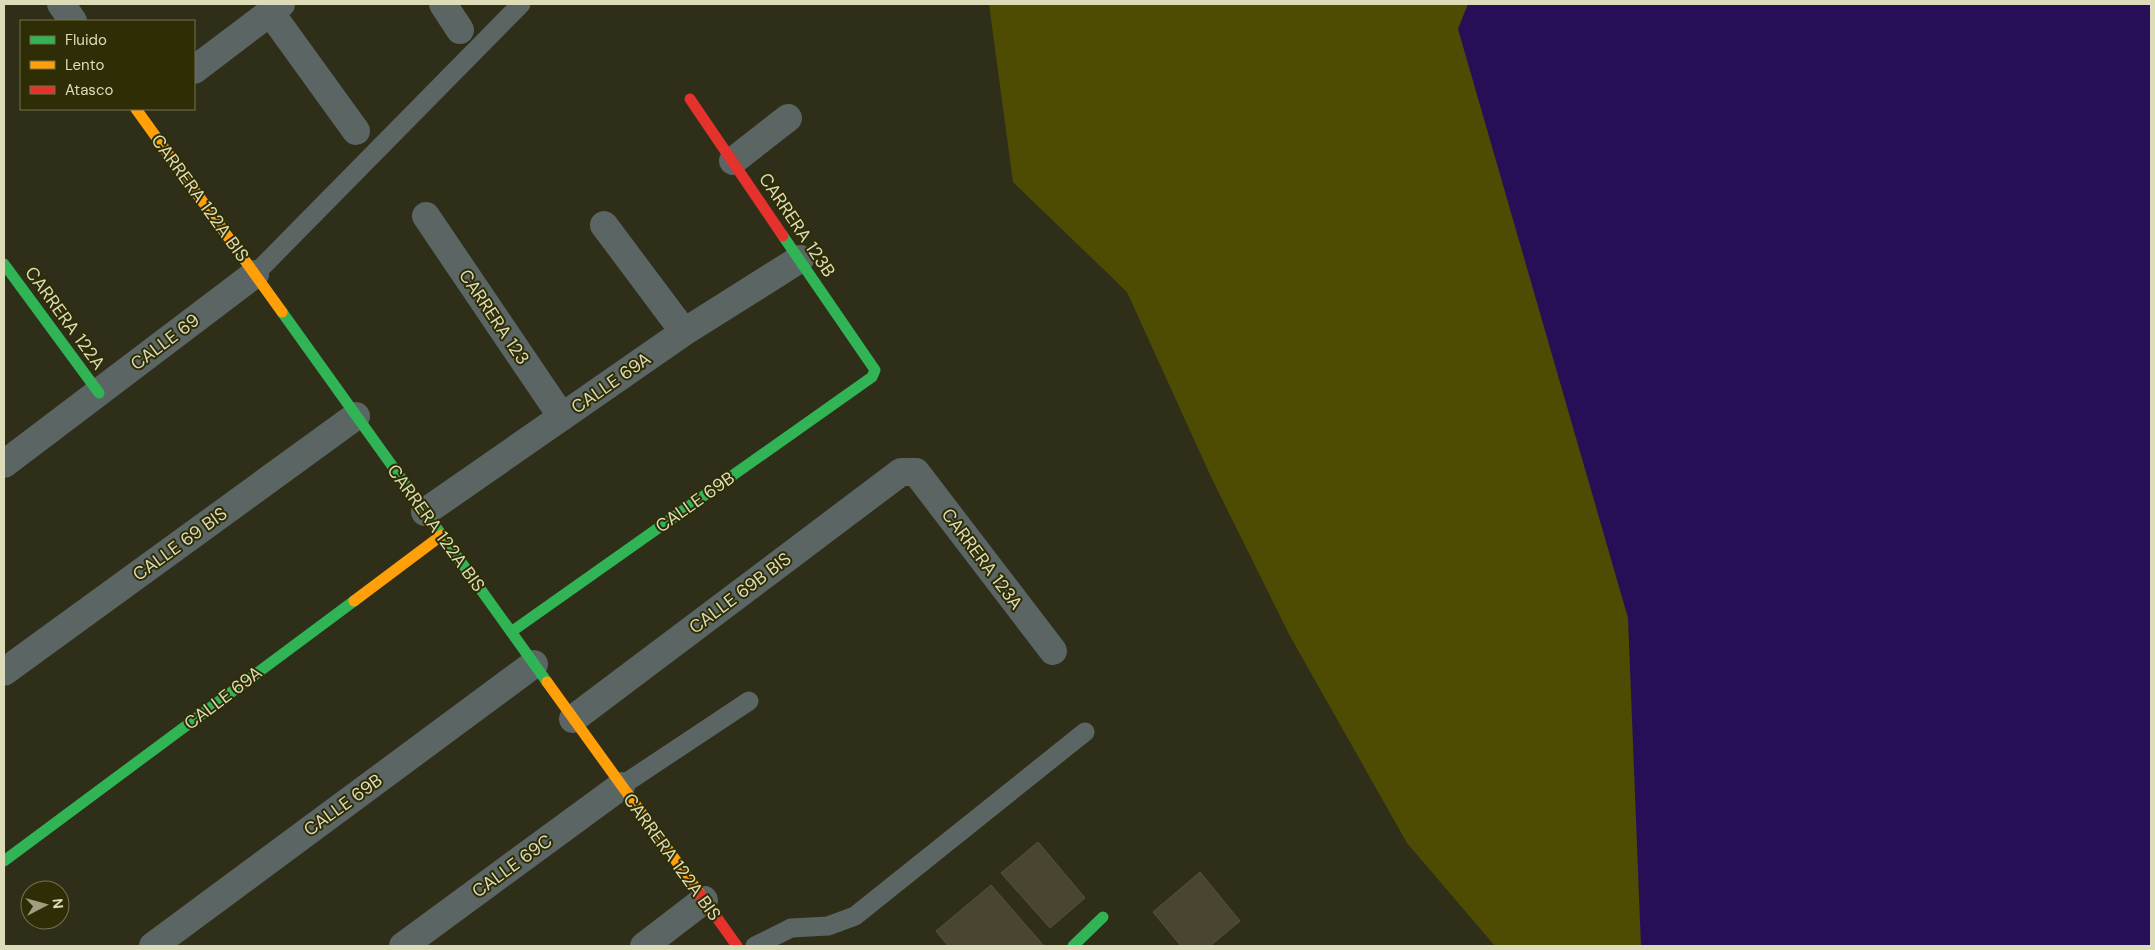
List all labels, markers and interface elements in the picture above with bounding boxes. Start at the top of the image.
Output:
legend [20,20,195,110]
text: Fluido [65,30,107,50]
text: Lento [65,55,104,75]
text: Atasco [65,80,113,100]
street label: CARRERA 122A BIS [146,129,254,267]
street label: CARRERA 123B [753,168,841,282]
street label: CARRERA 122A [19,262,111,374]
street label: CARRERA 123 [453,265,535,369]
street label: CALLE 69 [126,308,204,376]
street label: CALLE 69A [567,347,656,419]
street label: CARRERA 122A BIS [382,459,490,597]
street label: CALLE 69B [651,466,740,538]
street label: CALLE 69 BIS [128,502,232,586]
street label: CARRERA 123A [936,503,1028,615]
street label: CALLE 69B BIS [684,547,796,639]
street label: CALLE 69A [179,661,267,735]
street label: CALLE 69B [299,768,387,842]
street label: CARRERA 122A BIS [618,788,726,926]
street label: CALLE 69C [467,829,557,903]
north arrow [20,880,70,930]
text: N [48,898,67,910]

